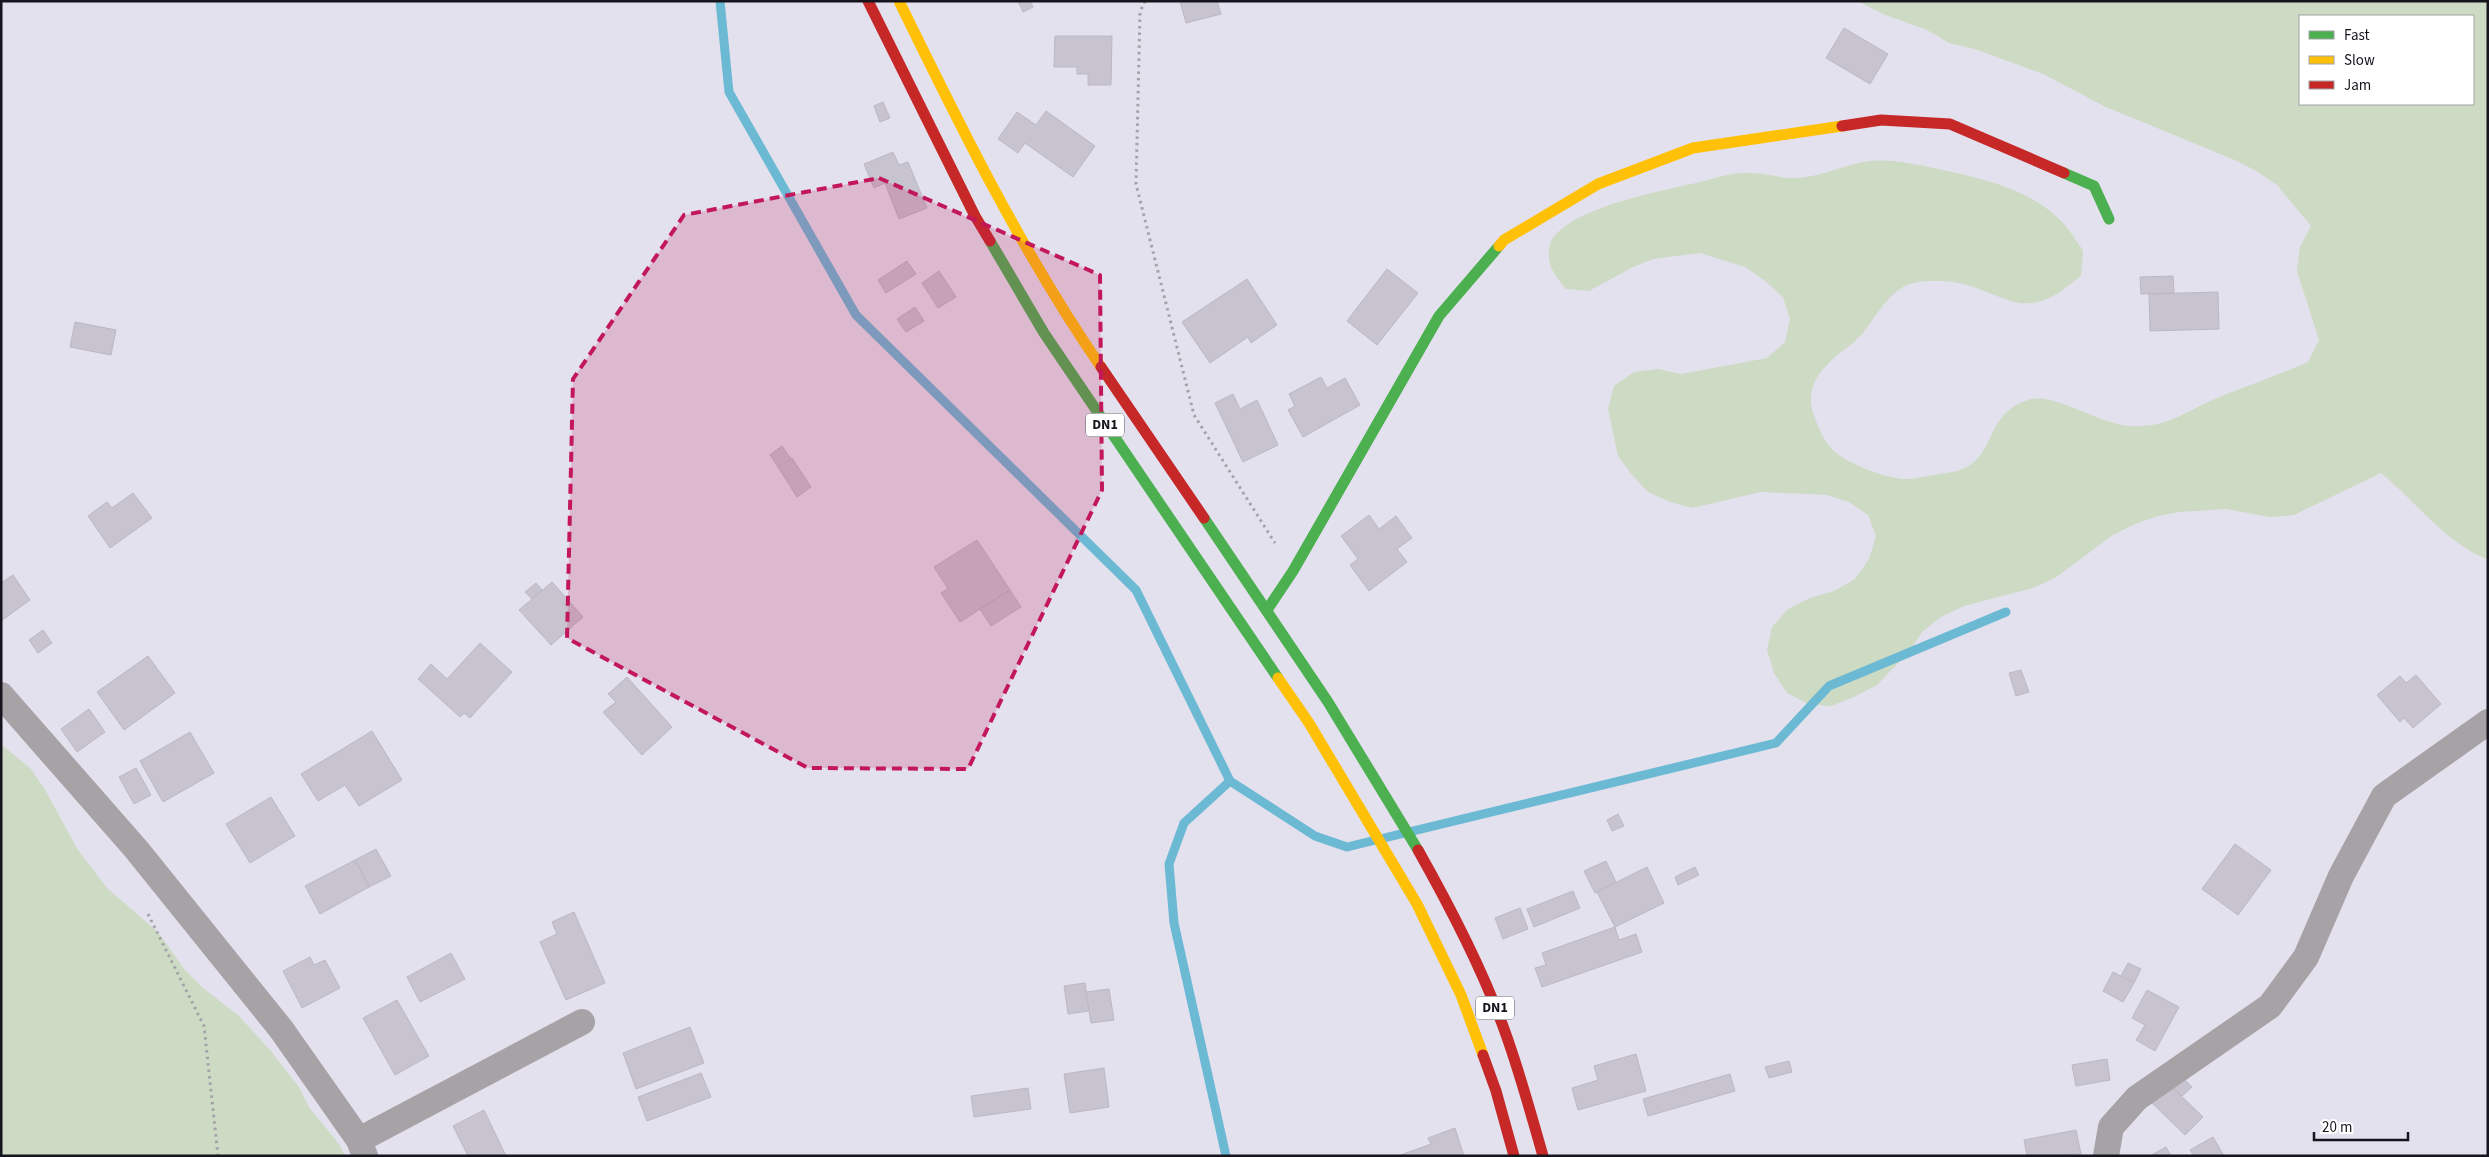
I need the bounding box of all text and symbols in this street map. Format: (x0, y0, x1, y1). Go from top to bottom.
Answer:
legend (2299, 15, 2474, 105)
text: Fast (2344, 25, 2370, 46)
text: Slow (2344, 50, 2375, 71)
text: Jam (2344, 75, 2371, 96)
road number: DN1 (1086, 414, 1124, 436)
road number: DN1 (1476, 996, 1514, 1020)
scale bar (2314, 1110, 2408, 1142)
text: 20 m (2322, 1117, 2352, 1138)

